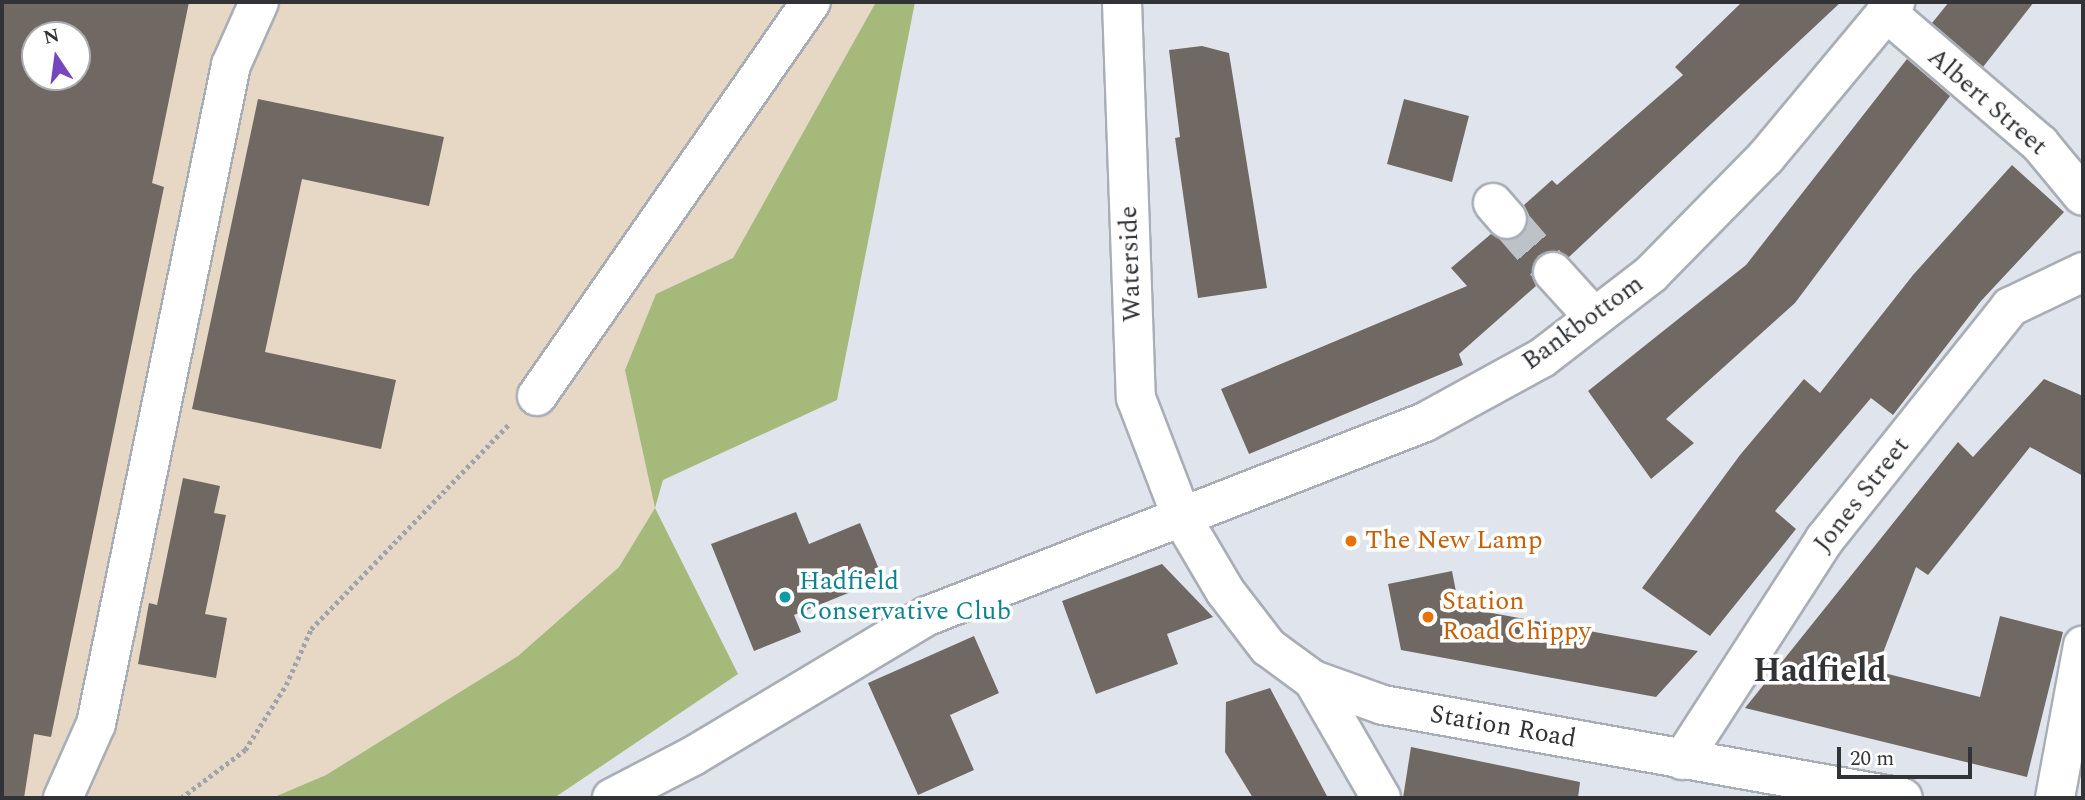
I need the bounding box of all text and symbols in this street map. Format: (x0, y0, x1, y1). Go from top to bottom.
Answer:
north arrow (21, 21, 91, 91)
text: N (41, 21, 62, 53)
street label: Albert Street (1921, 42, 2053, 162)
street label: Waterside (1113, 205, 1149, 323)
street label: Bankbottom (1516, 269, 1650, 377)
street label: Jones Street (1807, 431, 1917, 559)
place label: The New Lamp (1365, 525, 1542, 557)
marker: The New Lamp (1343, 533, 1359, 549)
place label: Hadfield Conservative Club (799, 566, 1011, 628)
place label: Station Road Chippy (1442, 586, 1591, 648)
marker: Hadfield Conservative Club (777, 589, 793, 605)
marker: Station Road Chippy (1420, 609, 1436, 625)
district label: Hadfield (1753, 652, 1887, 692)
street label: Station Road (1428, 699, 1578, 755)
scale bar (1840, 734, 1975, 778)
text: 20 m (1850, 743, 1894, 775)

